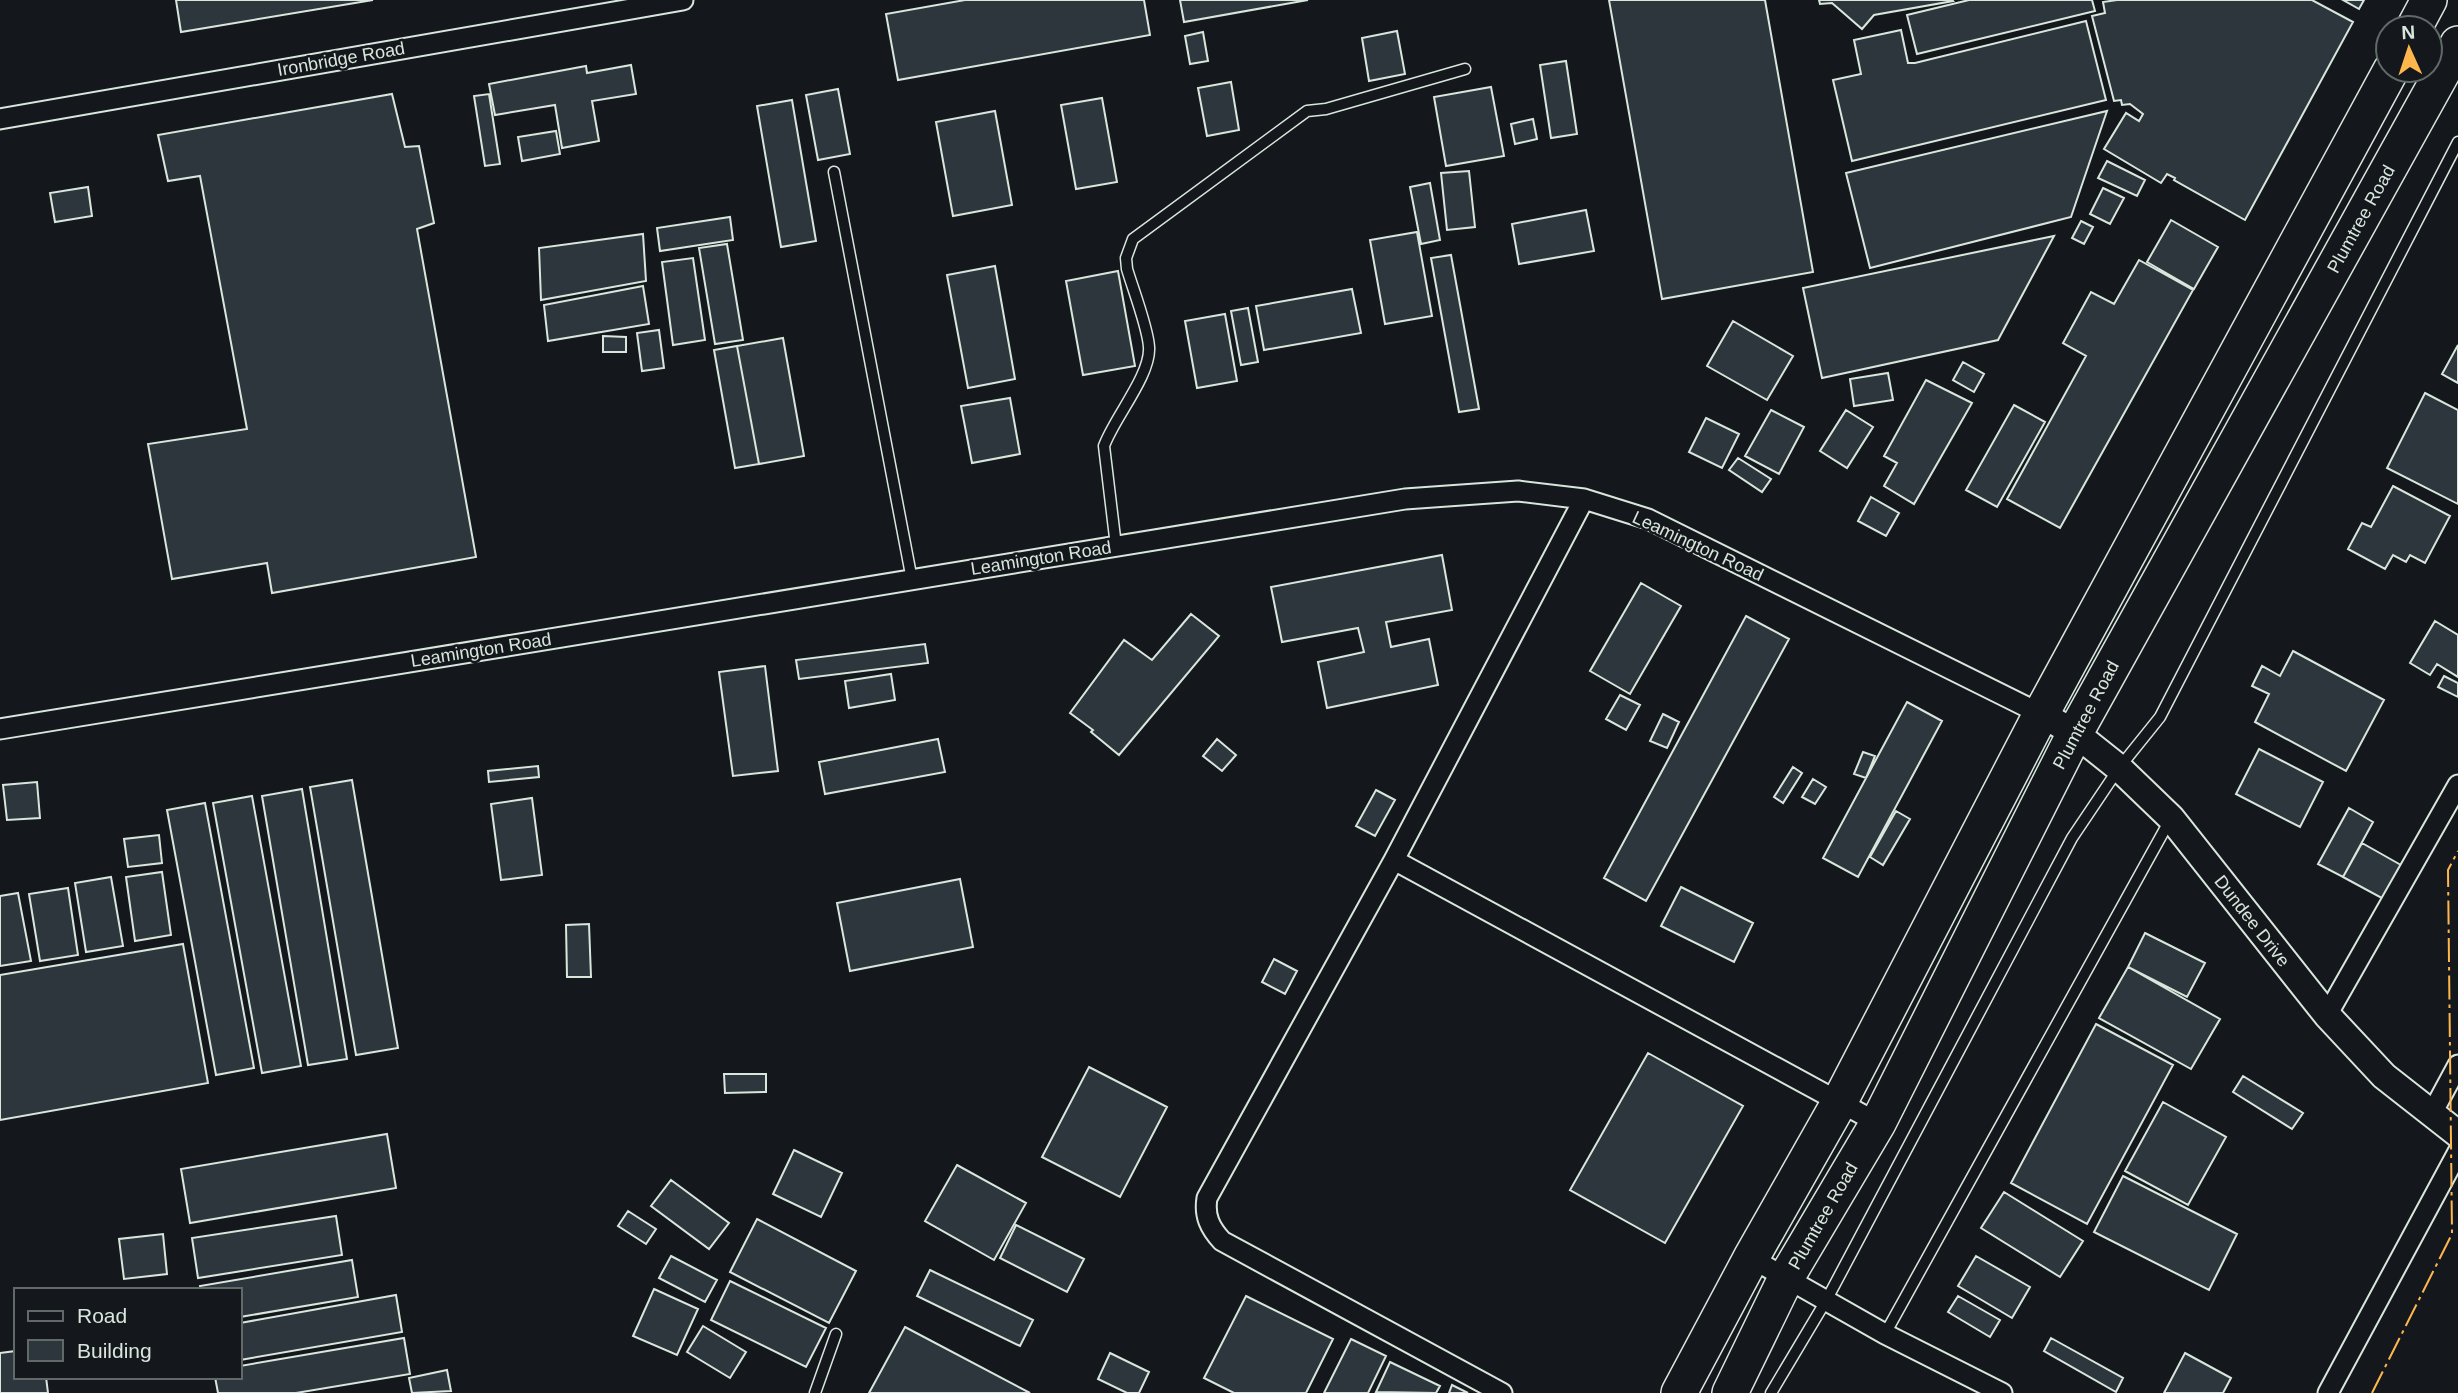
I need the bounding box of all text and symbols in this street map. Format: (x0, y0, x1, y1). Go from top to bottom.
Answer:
north arrow (2374, 14, 2444, 84)
text: N (2401, 22, 2416, 43)
street label: Ironbridge Road (276, 38, 406, 80)
street label: Plumtree Road (2323, 162, 2399, 276)
street label: Leamington Road (1629, 507, 1767, 585)
street label: Leamington Road (969, 537, 1113, 579)
street label: Leamington Road (409, 629, 553, 671)
street label: Plumtree Road (2049, 657, 2123, 773)
street label: Dundee Drive (2210, 871, 2294, 971)
street label: Plumtree Road (1784, 1159, 1862, 1273)
legend (14, 1288, 242, 1379)
text: Road (77, 1304, 127, 1327)
text: Building (77, 1339, 152, 1362)

